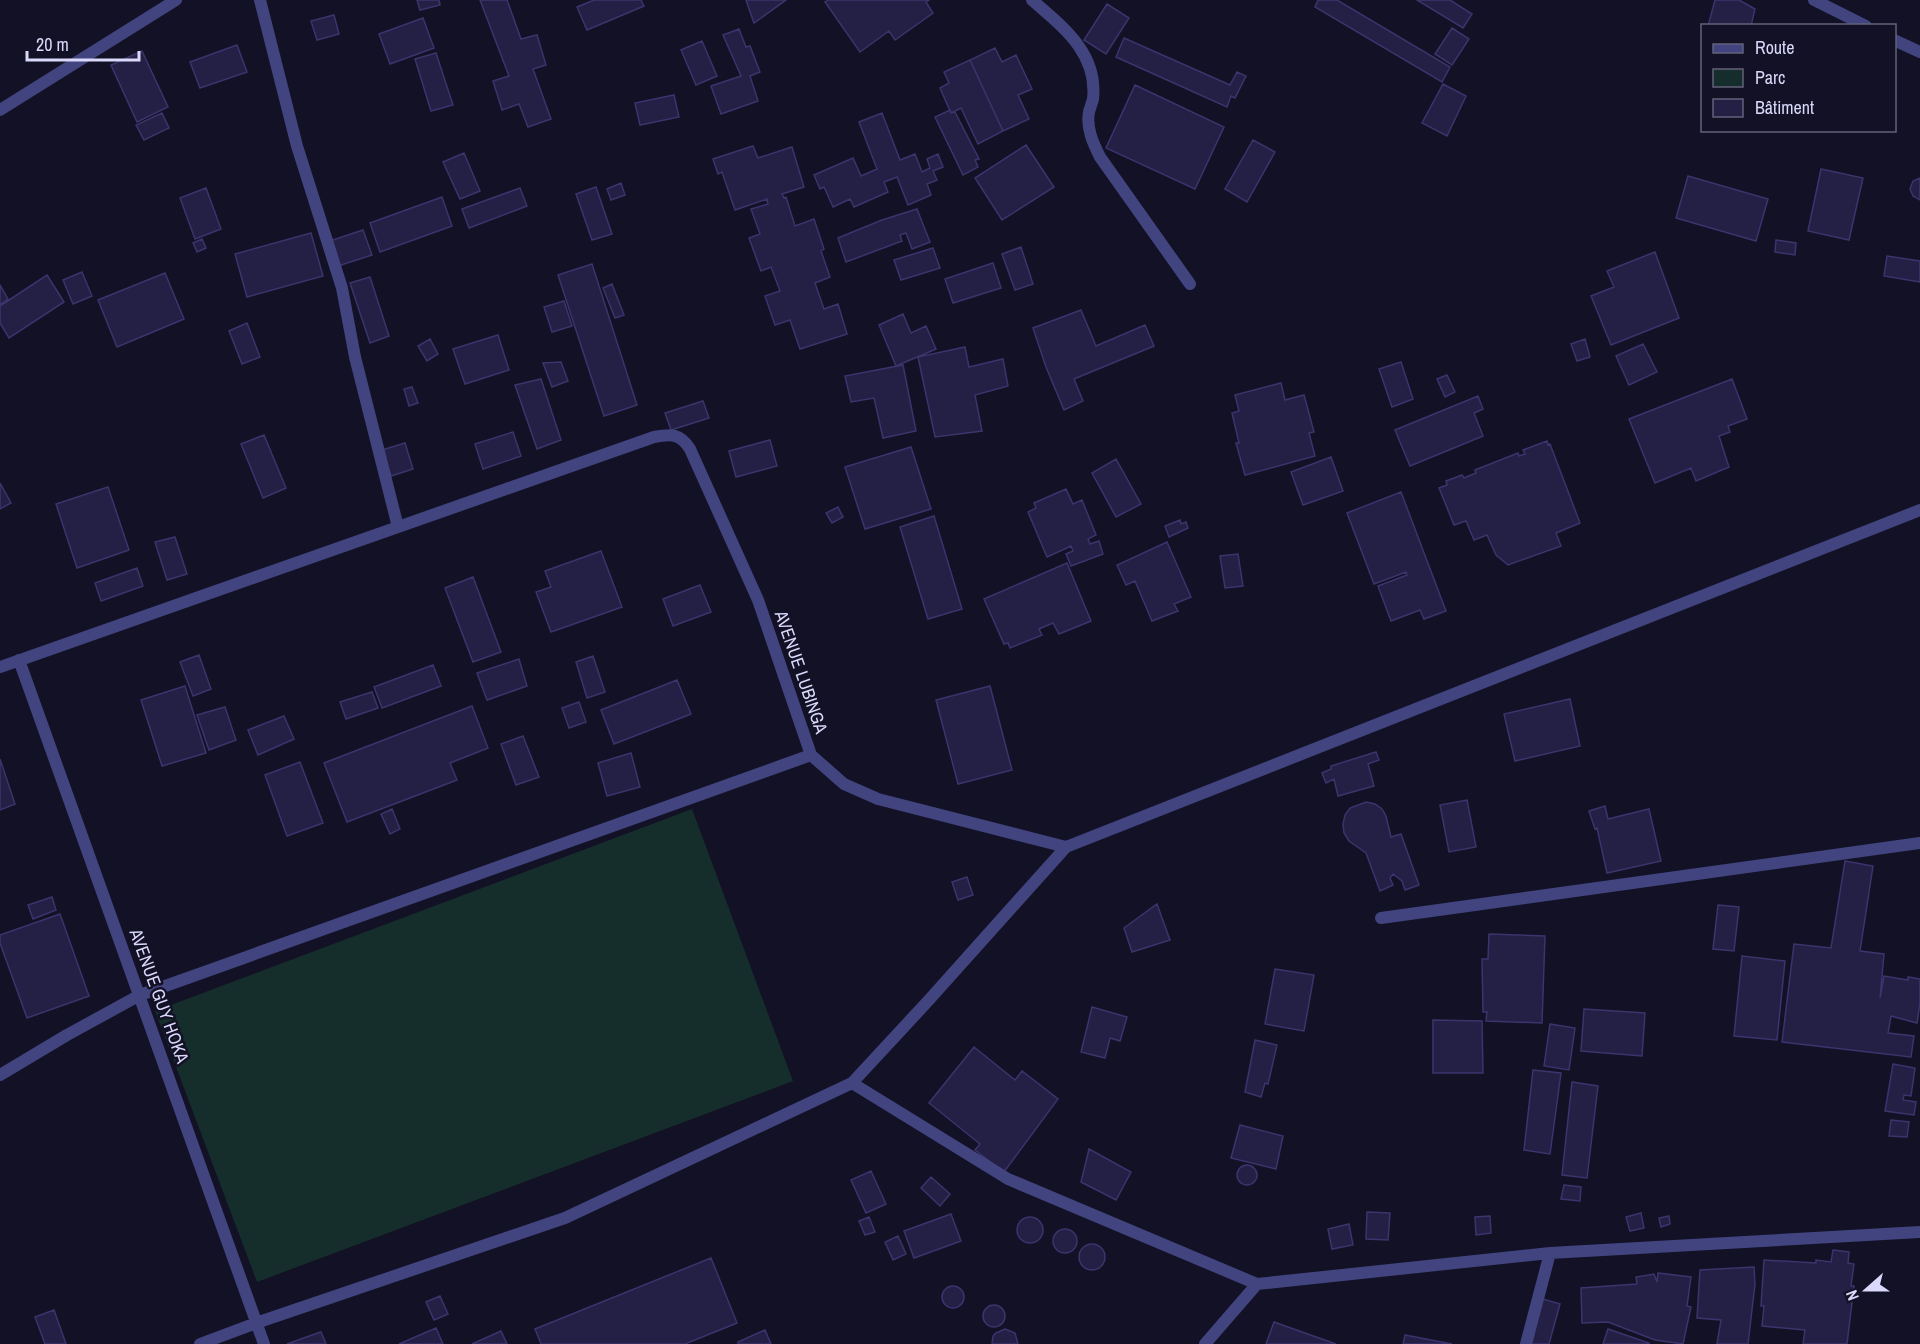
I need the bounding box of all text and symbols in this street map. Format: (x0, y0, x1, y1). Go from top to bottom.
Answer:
scale bar (27, 24, 140, 62)
legend (1701, 24, 1896, 132)
text: 20 m (36, 32, 69, 57)
text: Route (1755, 35, 1794, 60)
text: Parc (1755, 65, 1785, 90)
text: Bâtiment (1755, 95, 1814, 120)
street label: AVENUE LUBINGA (768, 606, 834, 737)
street label: AVENUE GUY HOKA (123, 924, 195, 1067)
north arrow (1836, 1260, 1896, 1320)
text: N (1840, 1287, 1864, 1304)

